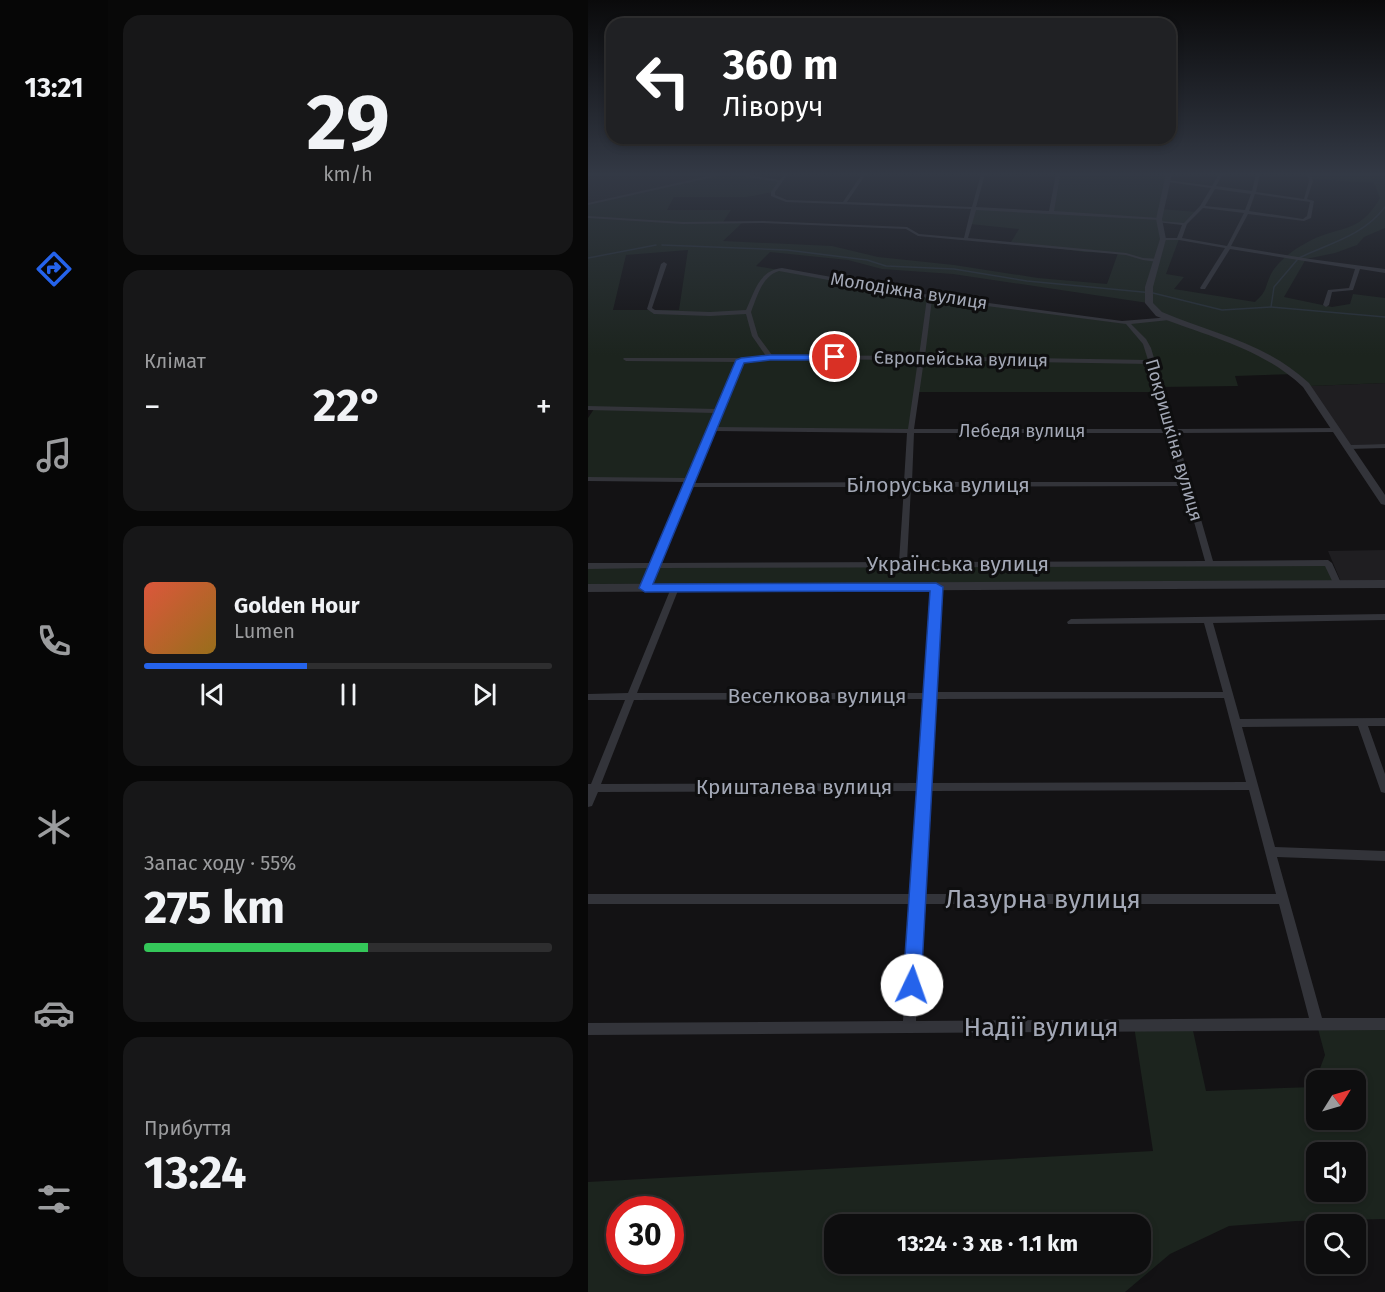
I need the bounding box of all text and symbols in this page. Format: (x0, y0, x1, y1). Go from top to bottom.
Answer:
text: 360 m (723, 40, 839, 90)
icon: left (624, 42, 702, 120)
text: 13:21 (25, 72, 83, 104)
text: 29 (306, 76, 390, 170)
text: Ліворуч (723, 91, 823, 123)
text: km/h (323, 162, 373, 186)
icon: directions (33, 248, 75, 290)
street label: Молодіжна вулиця (829, 268, 989, 314)
pin (809, 331, 860, 382)
icon: arrive (818, 340, 851, 373)
street label: Європейська вулиця (874, 346, 1048, 372)
text: Клімат (144, 349, 206, 373)
street label: Покришкіна вулиця (1140, 356, 1208, 524)
text: 22° (313, 379, 383, 433)
text: − (144, 387, 161, 427)
text: + (536, 387, 552, 427)
street label: Лебедя вулиця (959, 420, 1085, 442)
icon: music (33, 434, 75, 476)
street label: Білоруська вулиця (846, 472, 1030, 498)
street label: Українська вулиця (867, 551, 1049, 577)
text: Golden Hour (234, 592, 360, 619)
text: Lumen (234, 619, 295, 643)
icon: phone (33, 620, 75, 662)
icon: previous (196, 678, 229, 711)
icon: pause (332, 678, 365, 711)
icon: next (468, 678, 501, 711)
street label: Веселкова вулиця (728, 683, 906, 709)
street label: Кришталева вулиця (696, 774, 892, 800)
icon: climate (33, 806, 75, 848)
text: Запас ходу · 55% (144, 851, 296, 875)
text: 275 km (144, 881, 285, 935)
street label: Лазурна вулиця (945, 884, 1141, 915)
position arrow (880, 953, 944, 1017)
icon: car (33, 992, 75, 1034)
street label: Надії вулиця (963, 1012, 1119, 1043)
north arrow (1306, 1070, 1366, 1130)
map controls (1306, 1070, 1366, 1274)
text: Прибуття (144, 1116, 232, 1140)
button: sound (1306, 1142, 1366, 1202)
text: 13:24 (144, 1146, 246, 1200)
icon: filters (33, 1178, 75, 1220)
speed limit sign: 30 (606, 1196, 684, 1274)
button: search (1306, 1214, 1366, 1274)
text: 13:24 · 3 хв · 1.1 km (897, 1230, 1078, 1257)

